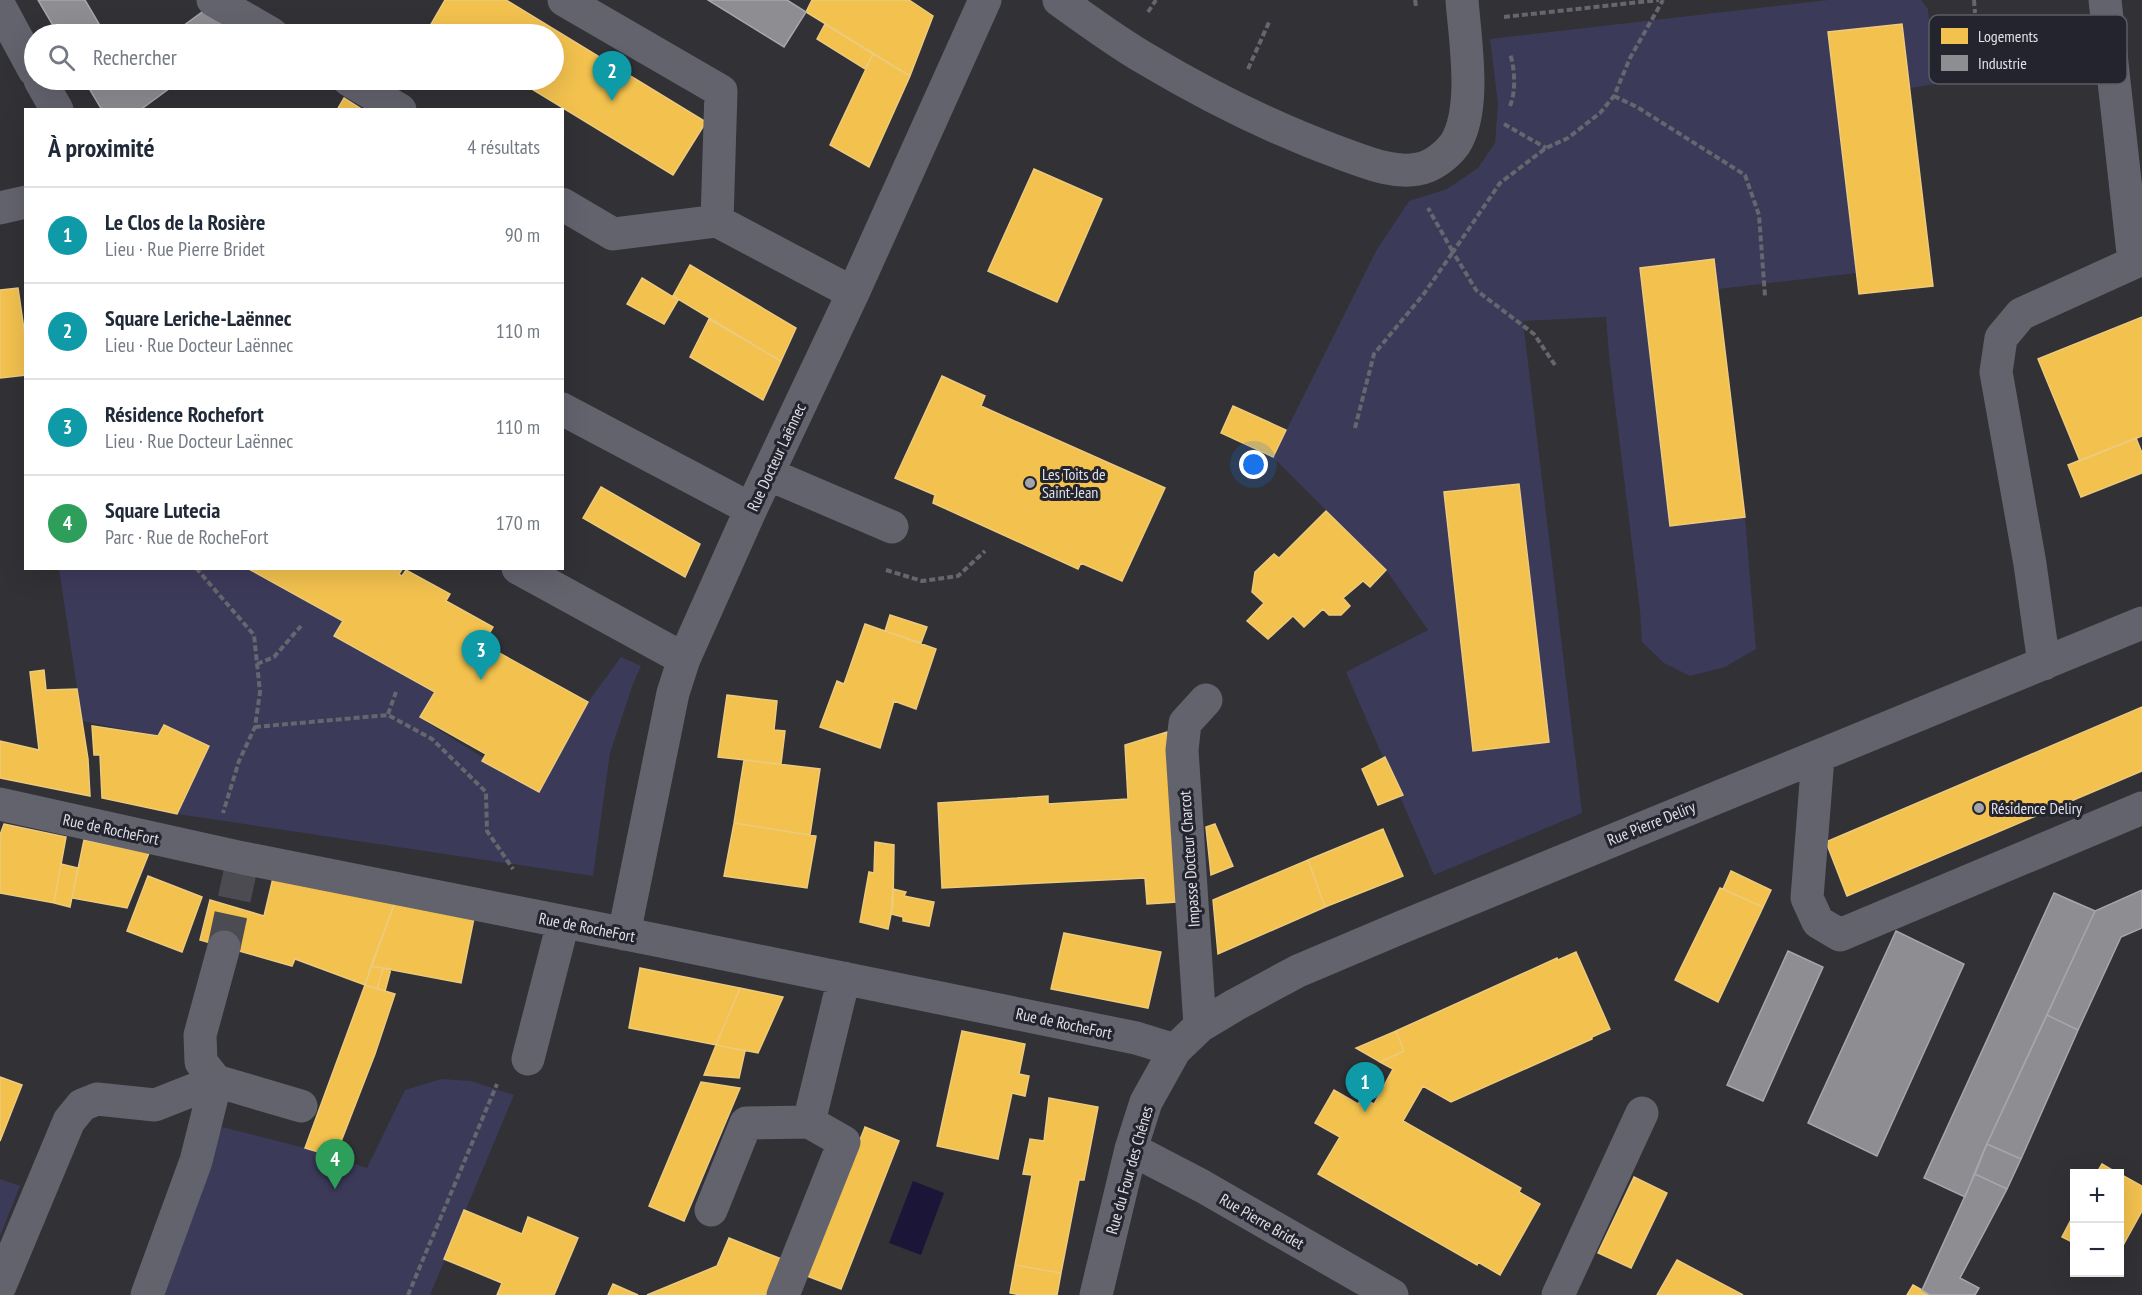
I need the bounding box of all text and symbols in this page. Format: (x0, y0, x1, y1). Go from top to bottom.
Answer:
legend (1929, 15, 2127, 84)
search box (24, 24, 564, 90)
text: Logements (1978, 26, 2038, 46)
icon: search (45, 41, 78, 74)
text: Rechercher (93, 43, 177, 71)
pin: 2 (592, 51, 632, 101)
text: Industrie (1978, 53, 2027, 73)
text: À proximité (48, 131, 155, 164)
text: 4 résultats (467, 134, 540, 160)
text: Le Clos de la Rosière (105, 208, 265, 236)
text: 1 (63, 222, 72, 248)
text: 90 m (505, 222, 540, 248)
text: Lieu · Rue Pierre Bridet (105, 236, 265, 262)
text: Square Leriche-Laënnec (105, 304, 292, 332)
text: 2 (63, 318, 72, 344)
text: 110 m (496, 318, 540, 344)
text: Lieu · Rue Docteur Laënnec (105, 332, 293, 358)
text: Résidence Rochefort (105, 400, 264, 428)
street label: Rue Docteur Laënnec (742, 400, 810, 514)
text: 3 (63, 414, 72, 440)
text: 110 m (496, 414, 540, 440)
text: Lieu · Rue Docteur Laënnec (105, 428, 293, 454)
your location (1239, 450, 1268, 479)
place label: Les Toits de Saint-Jean (1042, 464, 1106, 502)
marker: Les Toits de Saint-Jean (1023, 476, 1037, 490)
text: Square Lutecia (105, 496, 220, 524)
text: 4 (63, 510, 72, 536)
text: 170 m (496, 510, 540, 536)
text: Parc · Rue de RocheFort (105, 524, 268, 550)
pin: 3 (462, 630, 500, 680)
street label: Impasse Docteur Charcot (1174, 789, 1204, 928)
street label: Rue Pierre Deliry (1604, 796, 1698, 850)
place label: Résidence Deliry (1991, 798, 2082, 818)
marker: Résidence Deliry (1972, 801, 1986, 815)
street label: Rue de RocheFort (61, 809, 161, 849)
street label: Rue de RocheFort (537, 908, 637, 946)
street label: Rue de RocheFort (1014, 1003, 1114, 1043)
pin: 1 (1346, 1062, 1384, 1112)
street label: Rue du Four des Chênes (1101, 1104, 1157, 1236)
pin: 4 (316, 1140, 354, 1189)
map controls (2070, 1169, 2124, 1277)
button: + (2070, 1169, 2124, 1223)
street label: Rue Pierre Bridet (1216, 1189, 1308, 1253)
button: − (2070, 1223, 2124, 1277)

